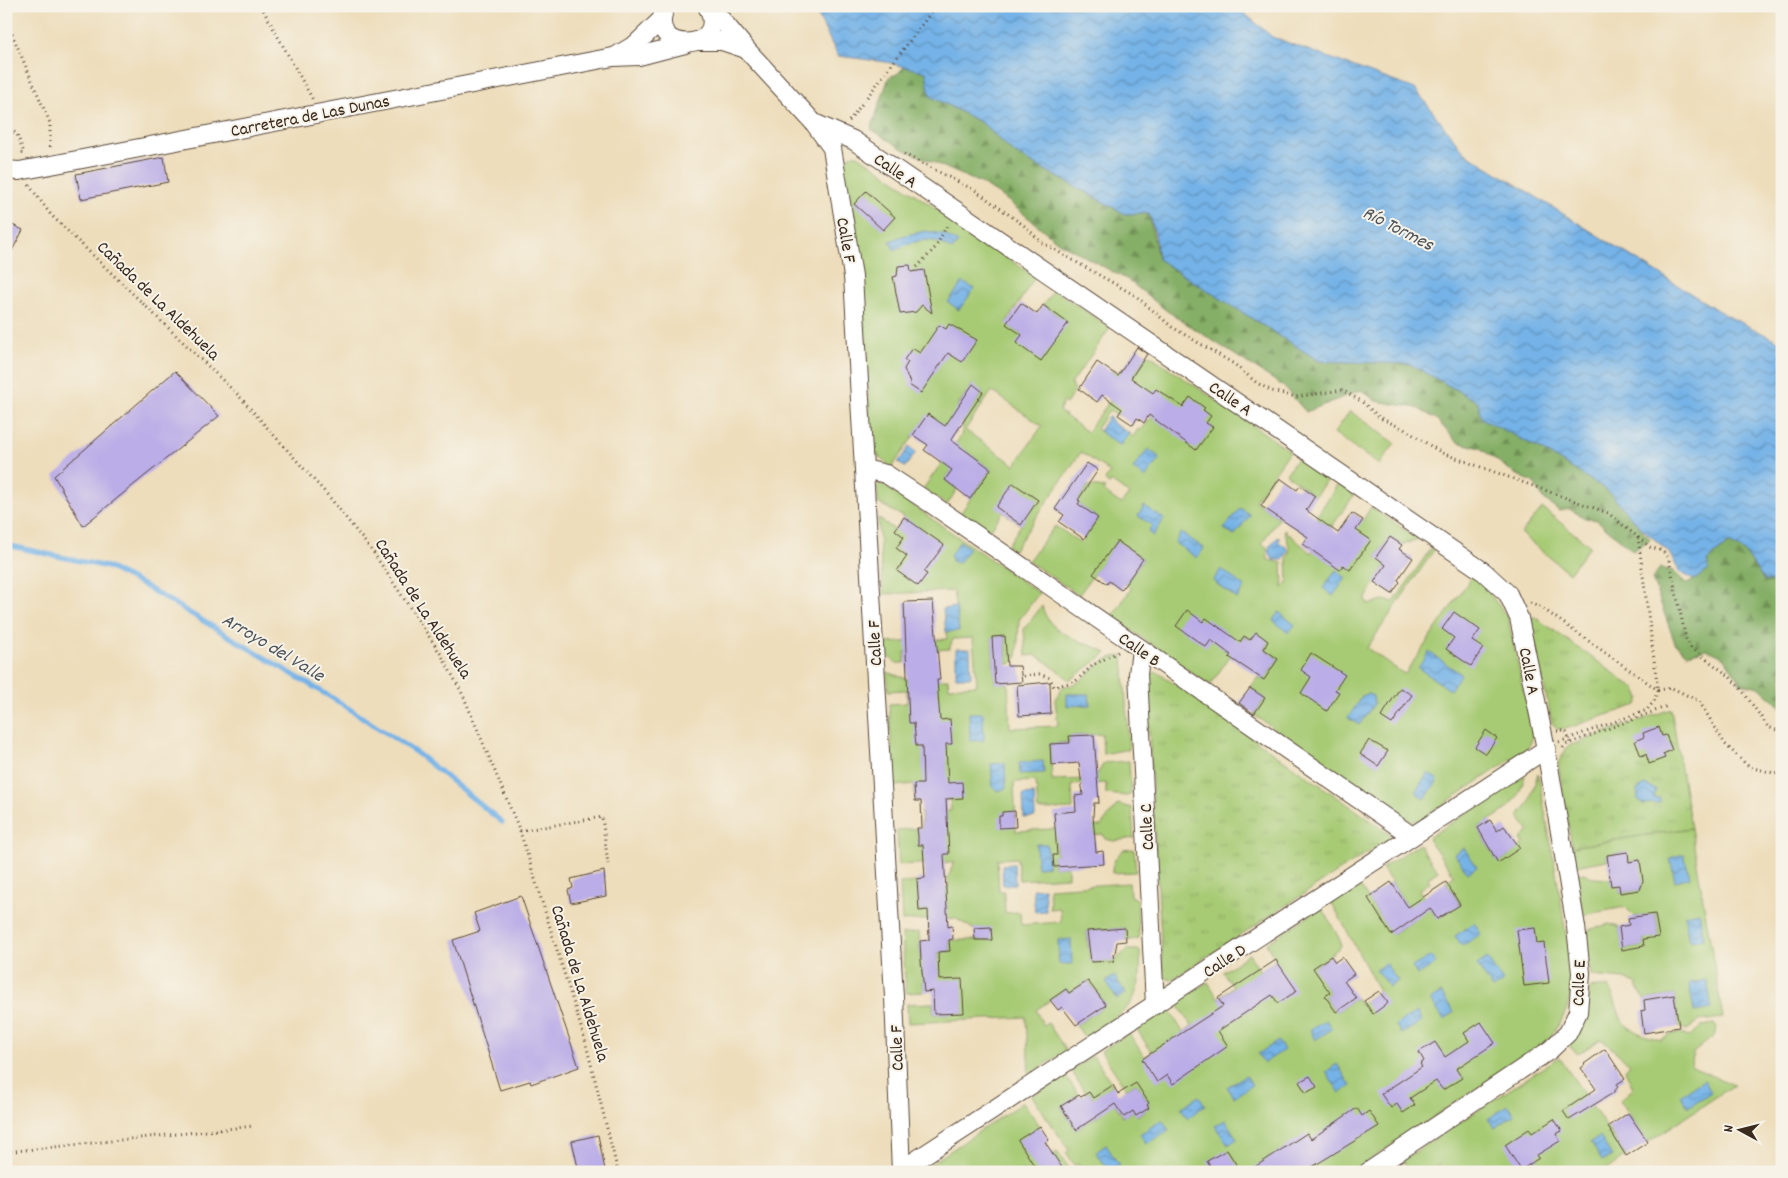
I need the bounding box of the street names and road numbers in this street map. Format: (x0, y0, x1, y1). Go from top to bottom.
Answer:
street label: Carretera de Las Dunas (229, 90, 392, 145)
street label: Calle A (868, 148, 922, 196)
street label: Calle F (828, 216, 861, 265)
street label: Cañada de La Aldehuela (90, 236, 225, 368)
street label: Calle A (1203, 376, 1257, 424)
street label: Cañada de La Aldehuela (367, 534, 477, 685)
street label: Calle F (863, 619, 890, 666)
street label: Calle B (1112, 627, 1165, 675)
street label: Calle A (1511, 646, 1544, 697)
street label: Calle C (1135, 803, 1162, 851)
street label: Cañada de La Aldehuela (543, 902, 614, 1066)
street label: Calle D (1199, 939, 1252, 985)
street label: Calle E (1567, 960, 1594, 1007)
street label: Calle F (885, 1024, 912, 1071)

